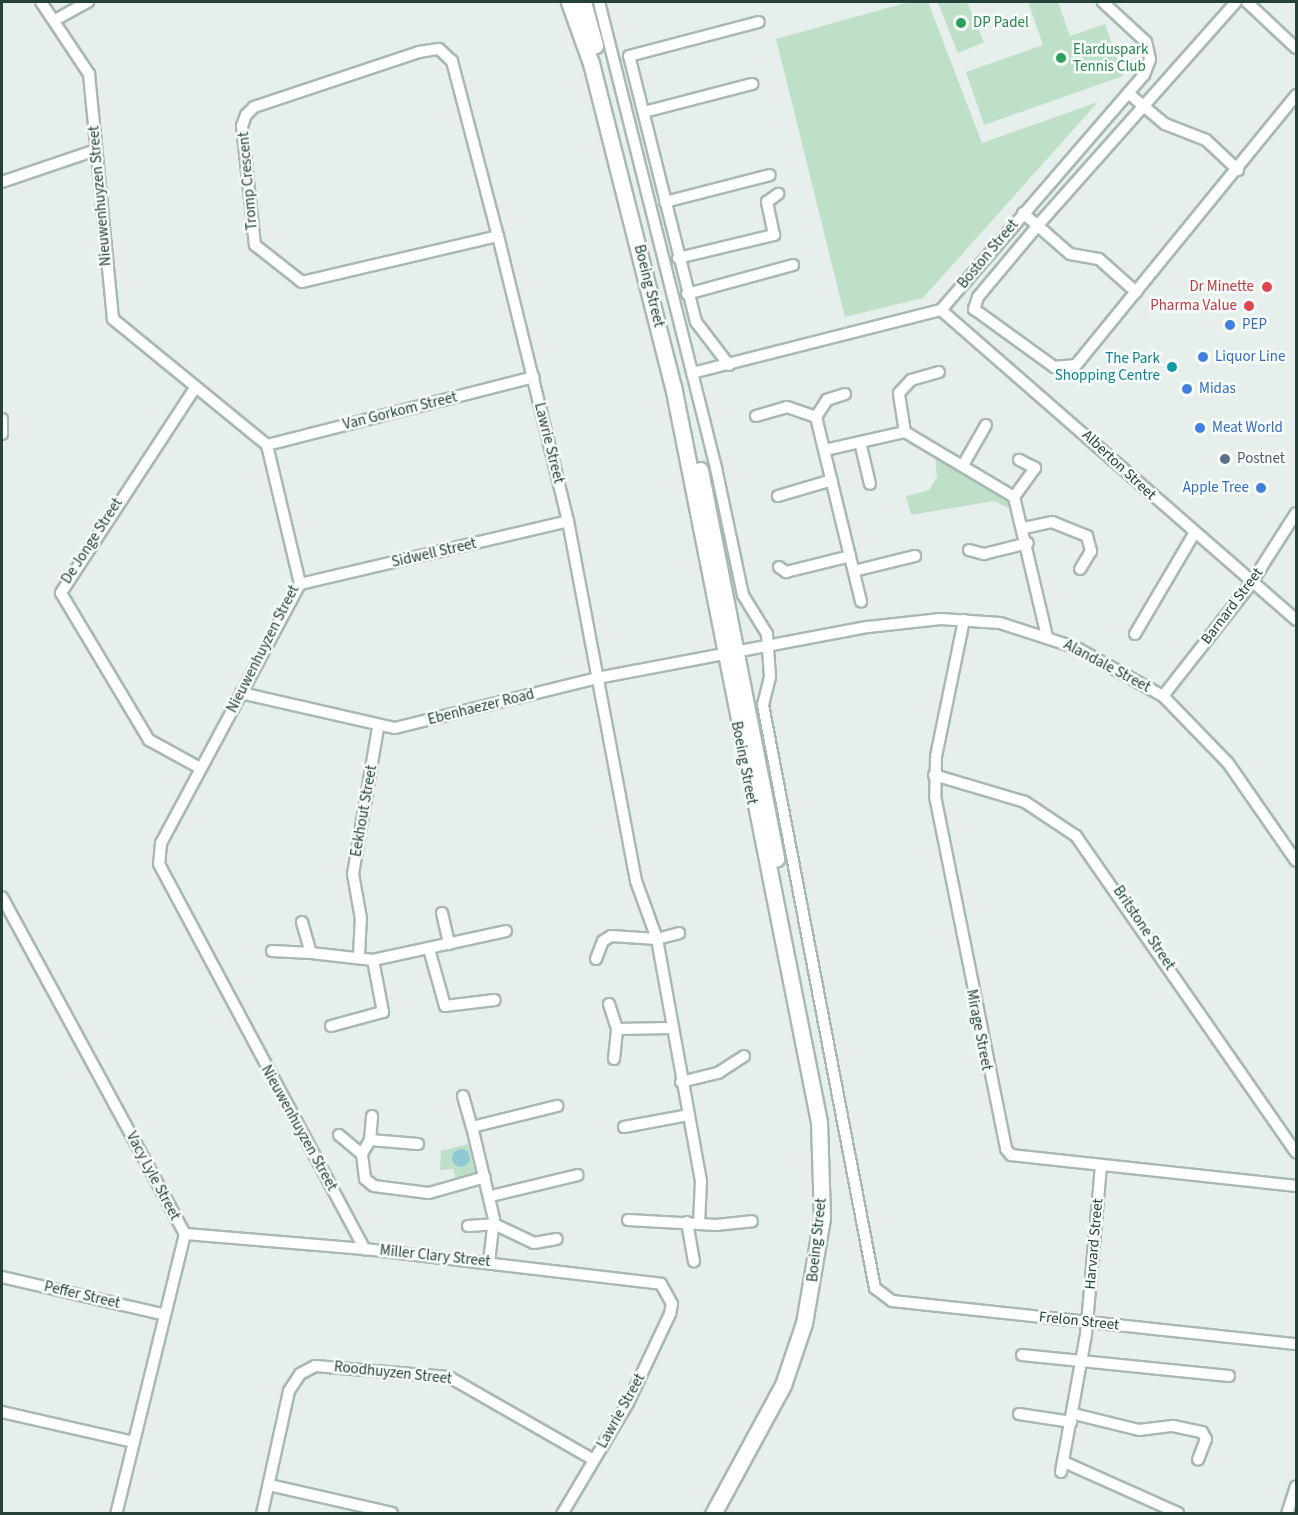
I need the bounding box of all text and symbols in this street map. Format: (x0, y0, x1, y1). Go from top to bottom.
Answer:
place label: DP Padel (973, 14, 1029, 32)
marker: DP Padel (954, 16, 968, 30)
place label: Elarduspark Tennis Club (1073, 40, 1148, 75)
marker: Elarduspark Tennis Club (1054, 51, 1068, 65)
street label: Nieuwenhuyzen Street (85, 125, 115, 267)
street label: Tromp Crescent (235, 131, 261, 231)
street label: Boston Street (954, 216, 1022, 292)
street label: Boeing Street (630, 243, 668, 329)
place label: Dr Minette (1189, 278, 1254, 296)
marker: Dr Minette (1258, 278, 1276, 296)
place label: Pharma Value (1150, 297, 1237, 315)
marker: Pharma Value (1242, 299, 1256, 313)
place label: PEP (1242, 316, 1267, 334)
marker: PEP (1223, 318, 1237, 332)
place label: Liquor Line (1215, 348, 1285, 366)
place label: The Park Shopping Centre (1055, 349, 1160, 384)
marker: Liquor Line (1196, 350, 1210, 364)
marker: The Park Shopping Centre (1165, 360, 1179, 374)
place label: Midas (1199, 380, 1236, 398)
marker: Midas (1180, 382, 1194, 396)
street label: Van Gorkom Street (341, 388, 459, 434)
street label: Lawrie Street (530, 401, 568, 485)
place label: Meat World (1212, 419, 1283, 437)
marker: Meat World (1193, 421, 1207, 435)
street label: Alberton Street (1078, 426, 1160, 504)
place label: Postnet (1237, 450, 1285, 468)
marker: Postnet (1218, 452, 1232, 466)
place label: Apple Tree (1183, 479, 1249, 497)
marker: Apple Tree (1254, 481, 1268, 495)
street label: De Jonge Street (58, 495, 126, 587)
street label: Sidwell Street (390, 535, 478, 571)
street label: Barnard Street (1197, 564, 1267, 648)
street label: Nieuwenhuyzen Street (223, 582, 303, 716)
street label: Alandale Street (1061, 636, 1153, 696)
street label: Ebenhaezer Road (426, 685, 536, 729)
street label: Boeing Street (727, 720, 761, 806)
street label: Eekhout Street (347, 764, 381, 858)
street label: Britstone Street (1109, 882, 1179, 974)
street label: Mirage Street (962, 988, 996, 1072)
street label: Nieuwenhuyzen Street (257, 1062, 341, 1194)
street label: Vacy Lyle Street (122, 1129, 184, 1223)
street label: Boeing Street (804, 1197, 830, 1283)
street label: Harvard Street (1081, 1198, 1107, 1290)
street label: Miller Clary Street (379, 1241, 491, 1271)
street label: Peffer Street (42, 1278, 122, 1312)
street label: Frelon Street (1038, 1308, 1120, 1334)
street label: Roodhuyzen Street (333, 1358, 453, 1388)
street label: Lawrie Street (593, 1371, 649, 1451)

